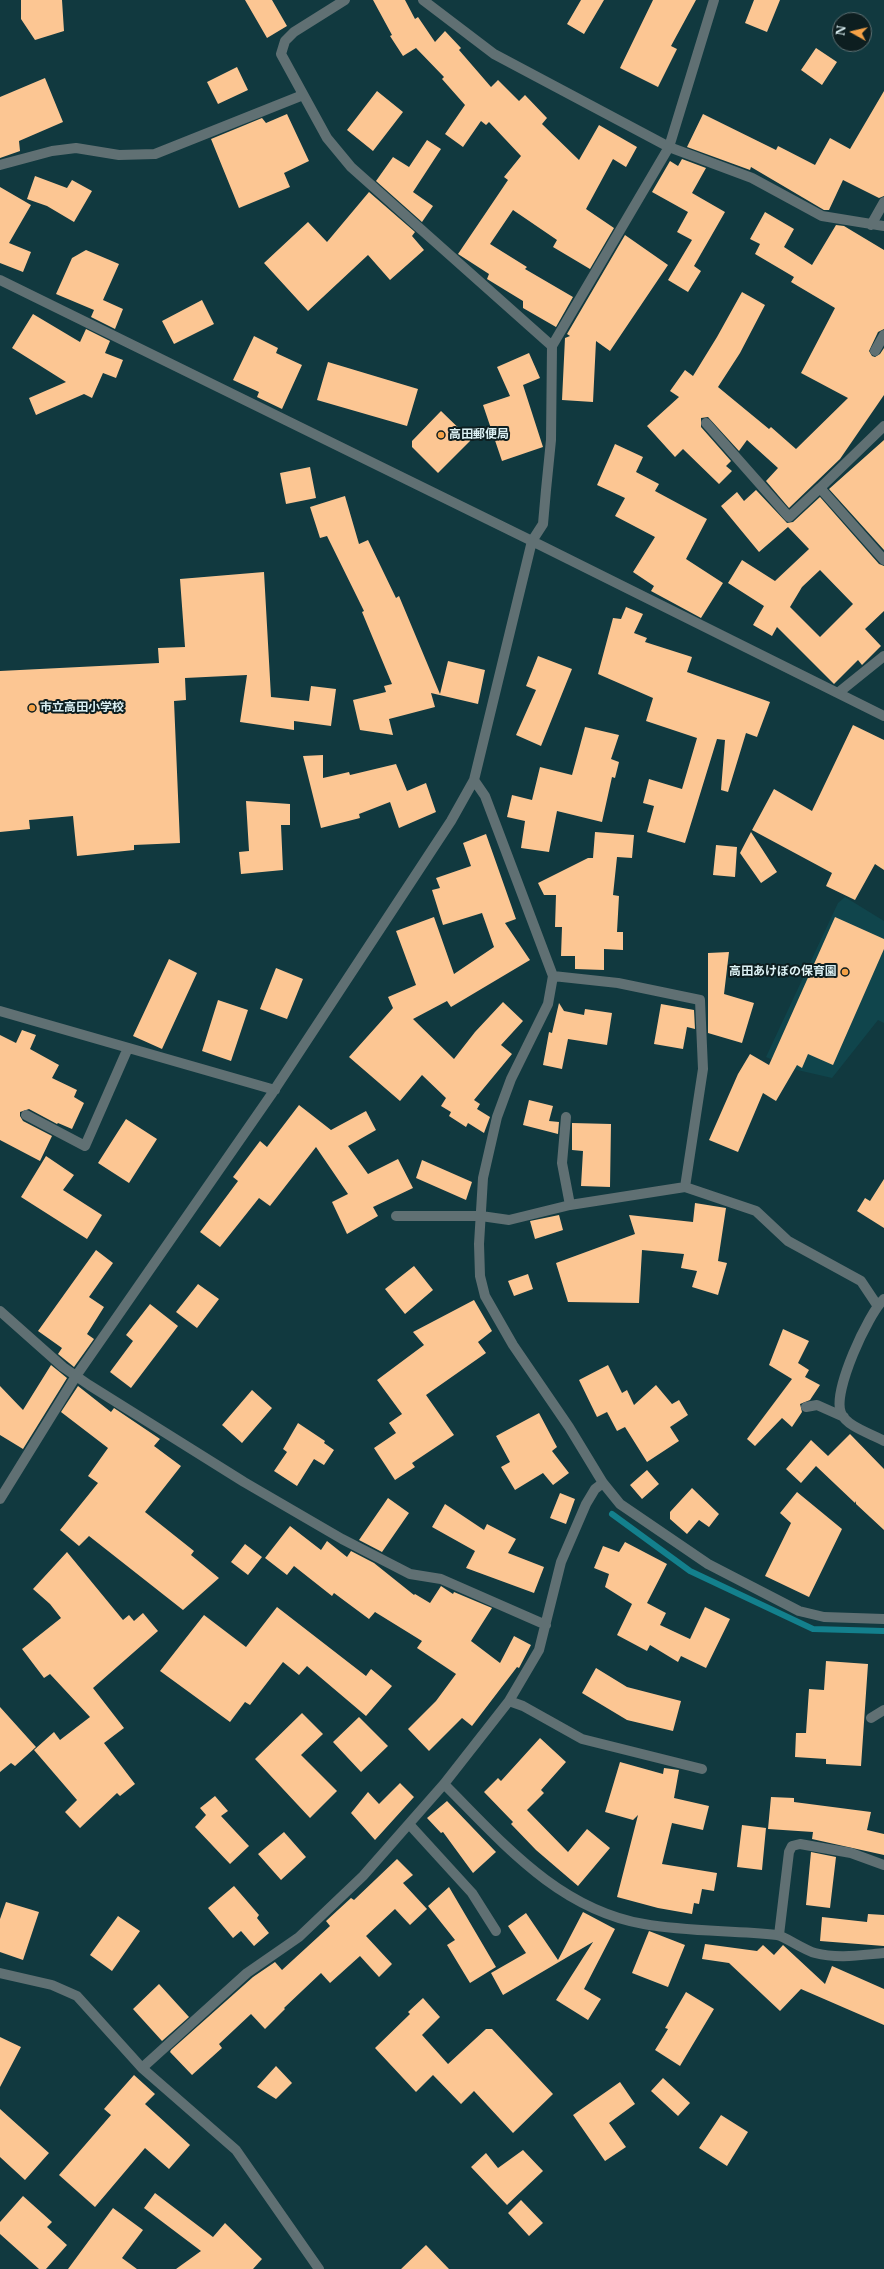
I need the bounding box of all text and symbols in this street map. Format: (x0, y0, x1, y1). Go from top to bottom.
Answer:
north arrow (832, 12, 872, 52)
text: N (833, 24, 849, 37)
place label: 高田郵便局 (449, 428, 509, 442)
marker: 高田郵便局 (436, 430, 446, 440)
place label: 市立高田小学校 (40, 701, 124, 715)
marker: 市立高田小学校 (27, 703, 37, 713)
place label: 高田あけぼの保育園 (729, 965, 837, 979)
marker: 高田あけぼの保育園 (840, 967, 850, 977)

